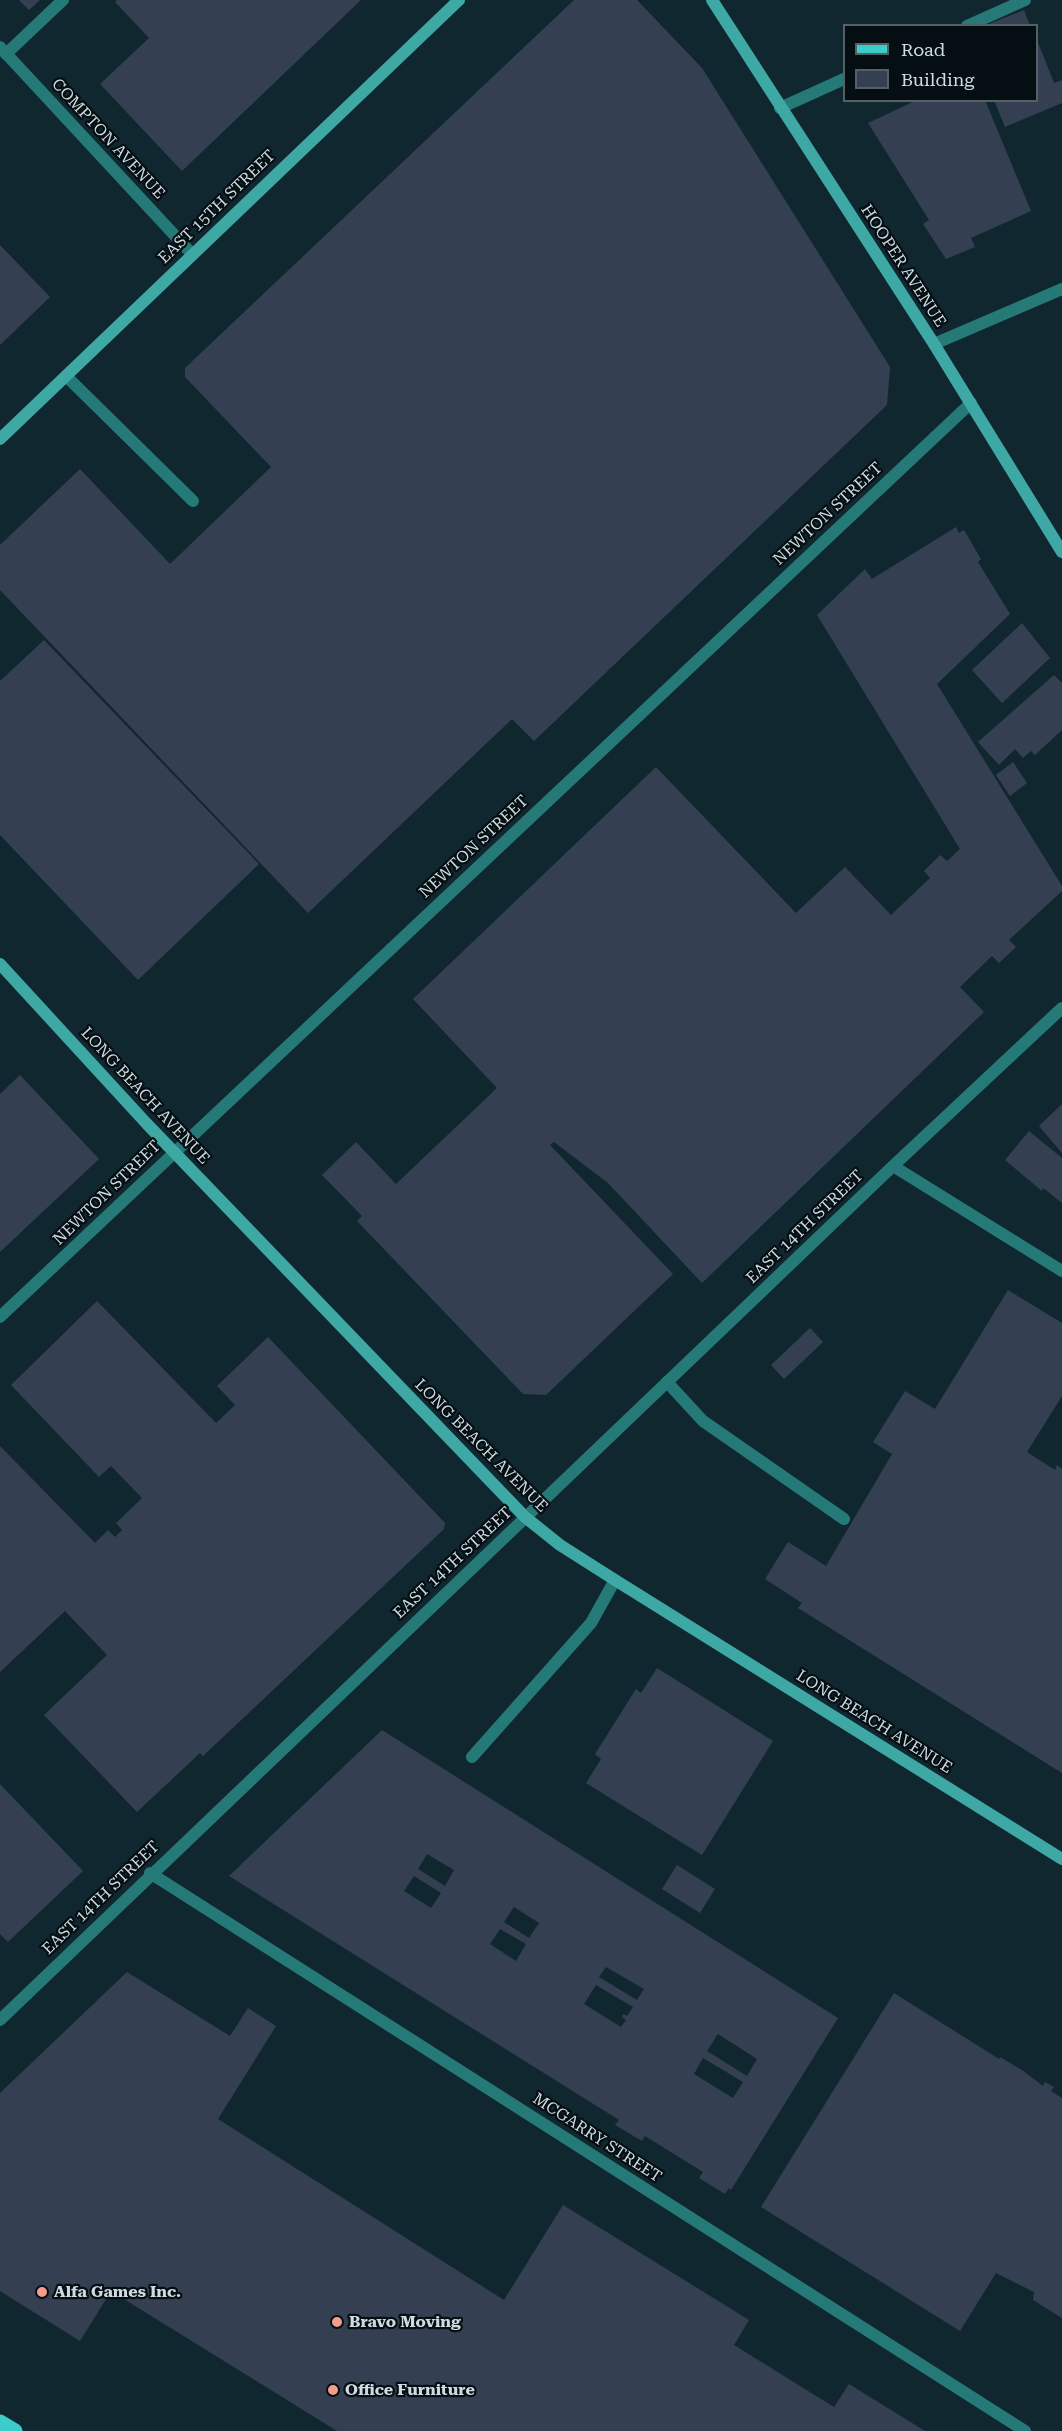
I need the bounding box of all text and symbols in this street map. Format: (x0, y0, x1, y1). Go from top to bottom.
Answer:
legend (843, 24, 1038, 102)
text: Road (901, 39, 945, 60)
text: Building (901, 69, 975, 90)
street label: COMPTON AVENUE (47, 75, 169, 203)
street label: EAST 15TH STREET (155, 146, 279, 268)
street label: HOOPER AVENUE (856, 201, 950, 331)
street label: NEWTON STREET (770, 459, 886, 569)
street label: NEWTON STREET (416, 792, 532, 902)
street label: LONG BEACH AVENUE (77, 1024, 213, 1168)
street label: NEWTON STREET (49, 1137, 165, 1249)
street label: EAST 14TH STREET (743, 1166, 867, 1288)
street label: LONG BEACH AVENUE (411, 1376, 551, 1516)
street label: EAST 14TH STREET (390, 1503, 516, 1623)
street label: LONG BEACH AVENUE (793, 1666, 955, 1778)
street label: EAST 14TH STREET (39, 1837, 163, 1959)
street label: MCGARRY STREET (529, 2089, 665, 2187)
place label: Alfa Games Inc. (54, 2282, 181, 2302)
marker: Alfa Games Inc. (35, 2285, 49, 2299)
place label: Bravo Moving (349, 2312, 461, 2332)
marker: Bravo Moving (330, 2315, 344, 2329)
place label: Office Furniture (345, 2380, 475, 2400)
marker: Office Furniture (326, 2383, 340, 2397)

